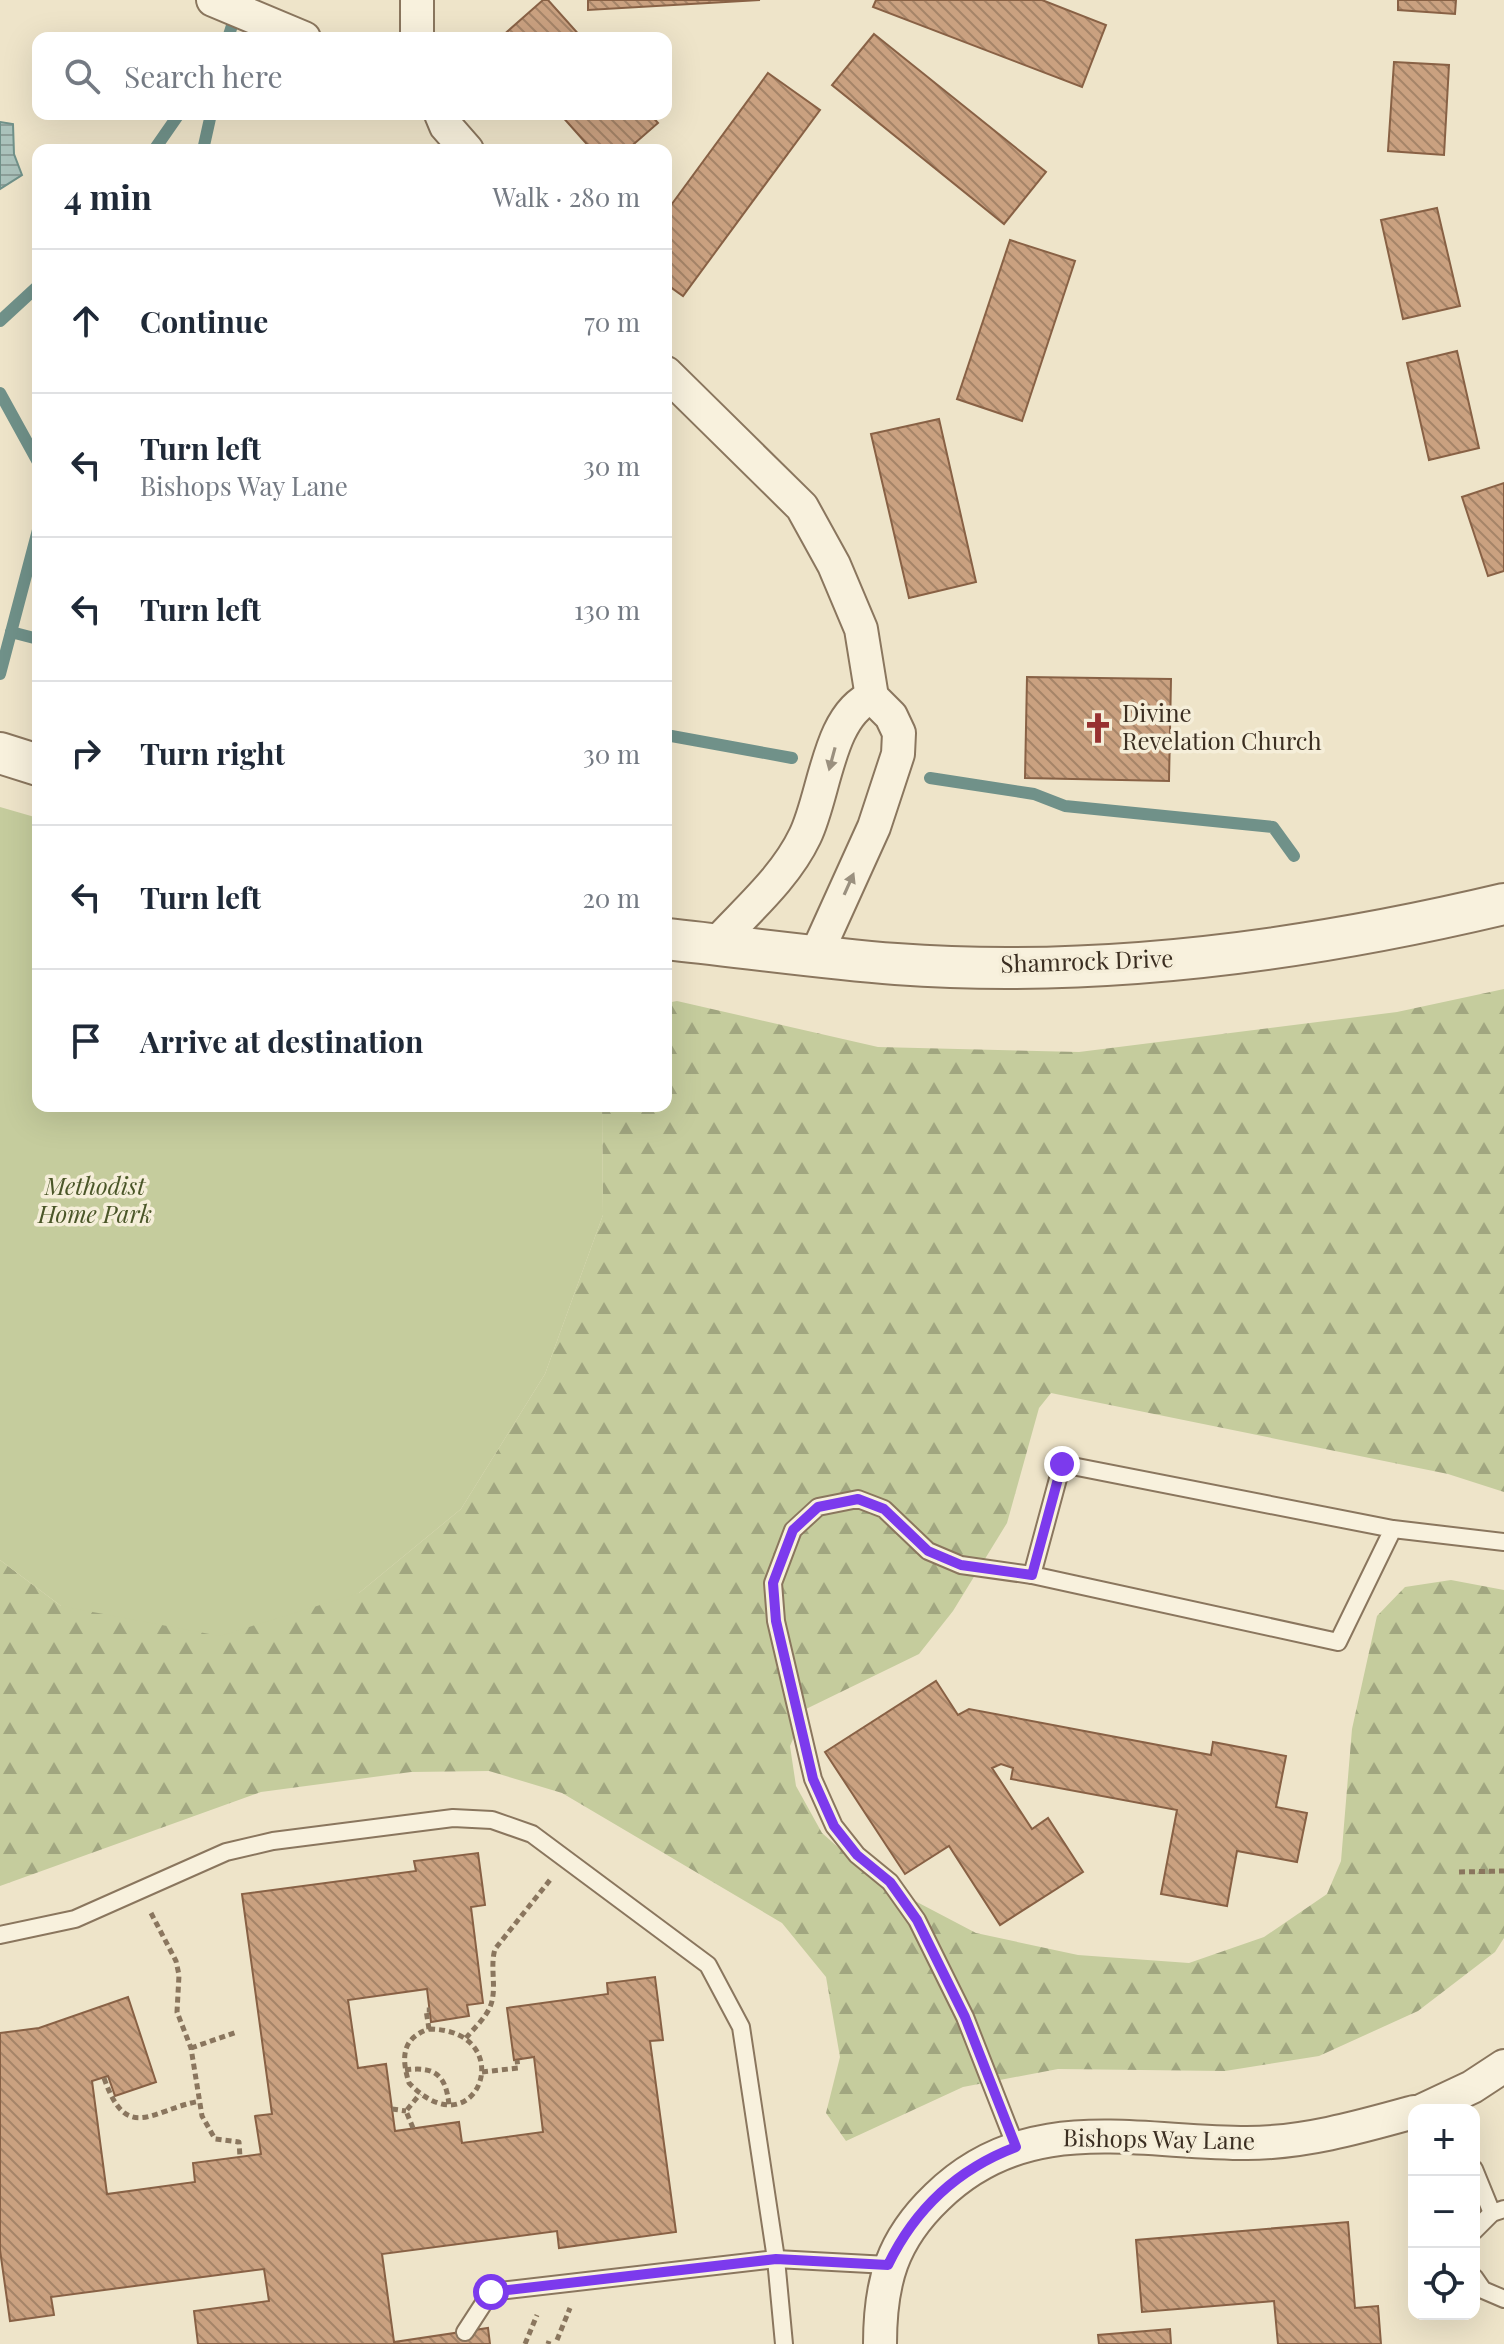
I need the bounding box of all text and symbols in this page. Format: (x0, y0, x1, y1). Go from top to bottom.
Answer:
search box (32, 32, 672, 120)
icon: search (60, 54, 104, 98)
text: Search here (124, 56, 283, 96)
text: 4 min (64, 173, 152, 219)
text: Walk · 280 m (492, 179, 640, 214)
icon: ahead (64, 299, 108, 343)
text: Continue (140, 301, 268, 341)
text: 70 m (584, 304, 640, 339)
text: Turn left (140, 428, 261, 468)
icon: left (64, 443, 108, 487)
text: 30 m (583, 448, 640, 483)
text: Bishops Way Lane (140, 468, 348, 503)
icon: left (64, 587, 108, 631)
text: Turn left (140, 589, 261, 629)
text: 130 m (574, 592, 640, 627)
place label: Divine Revelation Church (1122, 696, 1322, 756)
church icon: Divine Revelation Church (1081, 711, 1115, 745)
icon: right (64, 731, 108, 775)
text: Turn right (140, 733, 285, 773)
text: 30 m (583, 736, 640, 771)
one-way arrow (825, 746, 837, 771)
one-way arrow (842, 872, 855, 896)
icon: left (64, 875, 108, 919)
text: Turn left (140, 877, 261, 917)
text: 20 m (582, 880, 640, 915)
street label: Shamrock Drive (1000, 941, 1174, 979)
icon: arrive (64, 1019, 108, 1063)
text: Arrive at destination (140, 1021, 423, 1061)
park label: Methodist Home Park (37, 1169, 152, 1229)
route end (1044, 1446, 1080, 1482)
map controls (1408, 2104, 1480, 2320)
button: + (1408, 2104, 1480, 2176)
street label: Bishops Way Lane (1063, 2120, 1255, 2156)
button: − (1408, 2176, 1480, 2248)
button: locate (1408, 2248, 1480, 2320)
route start (473, 2274, 509, 2310)

